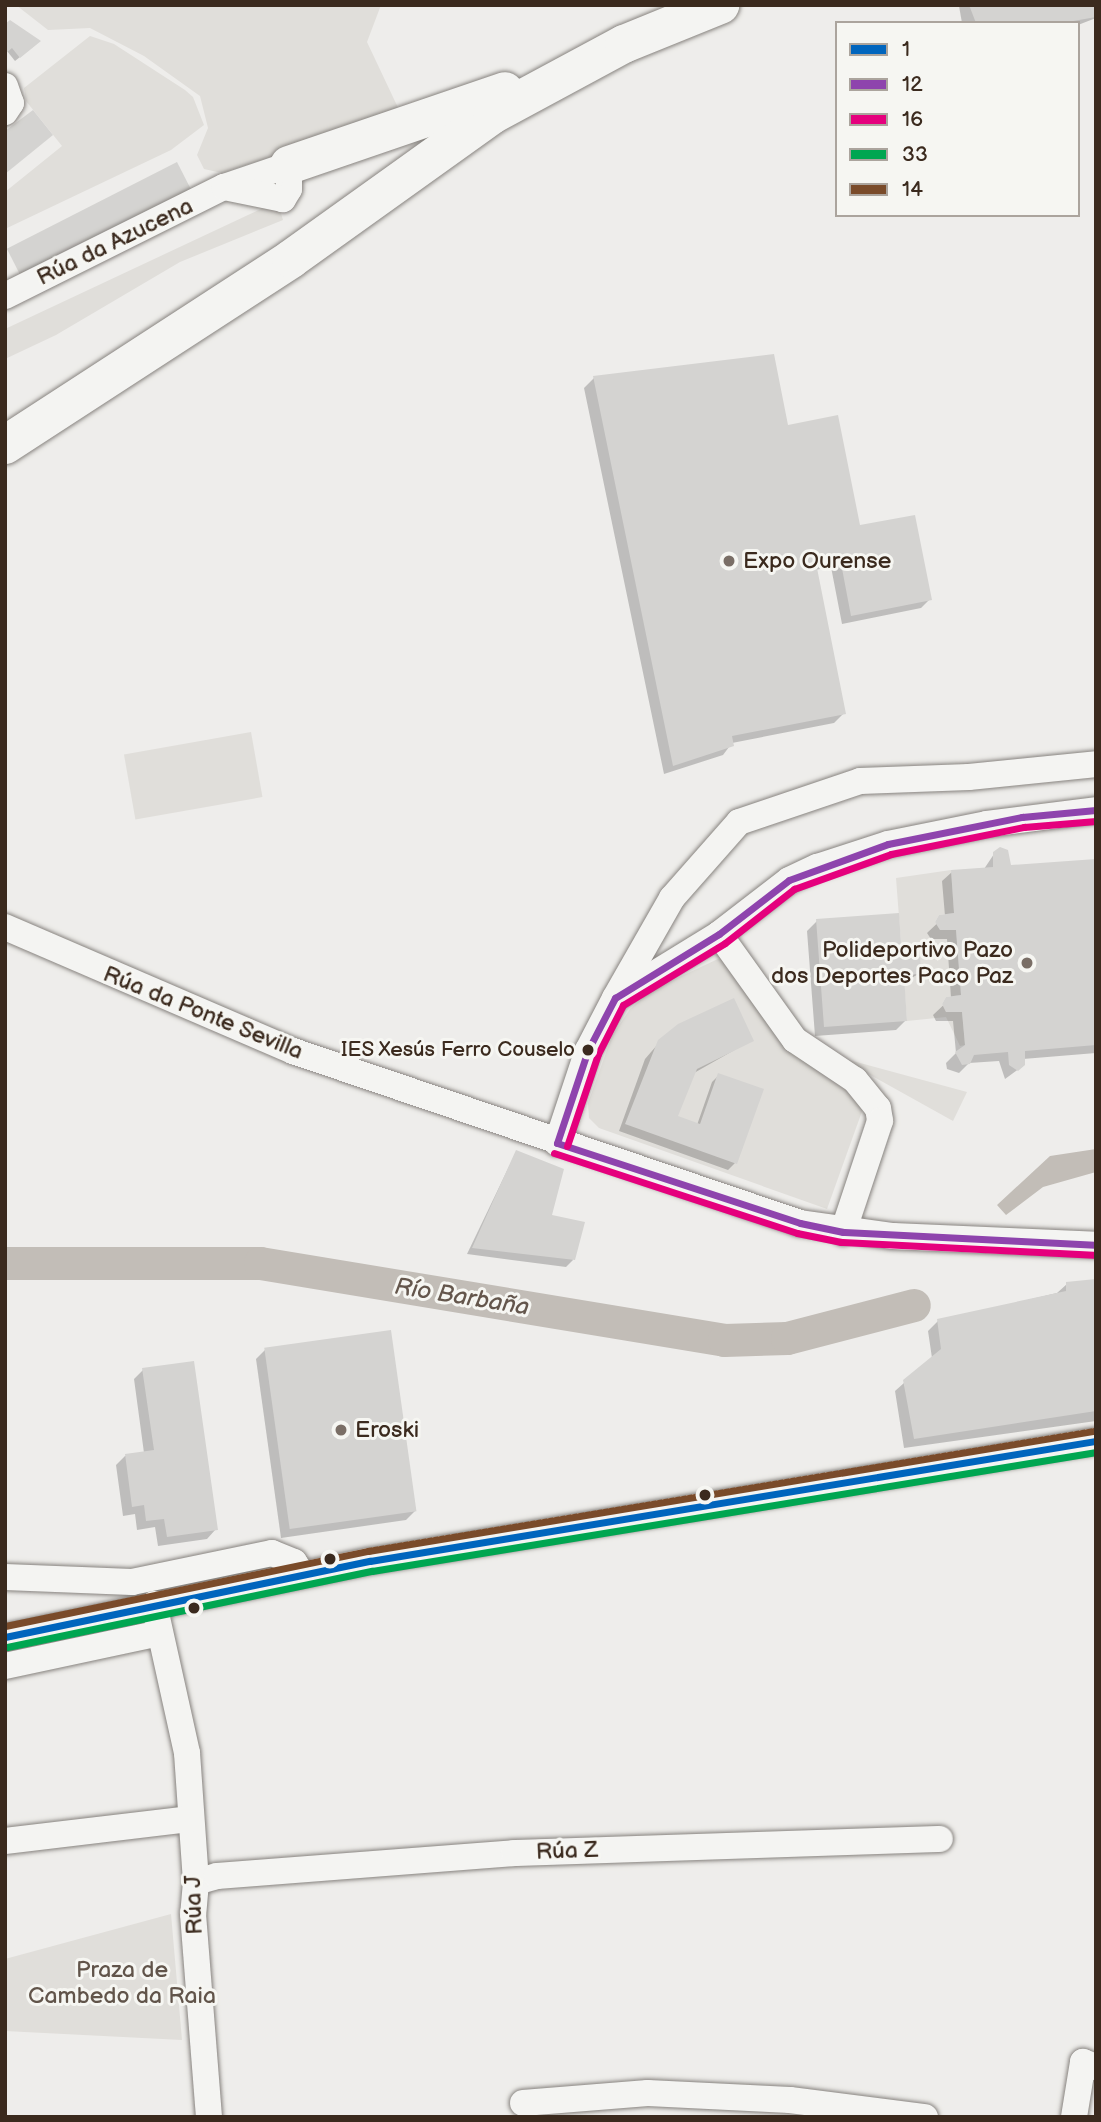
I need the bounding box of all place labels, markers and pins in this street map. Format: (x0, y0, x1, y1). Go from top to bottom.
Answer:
place label: Expo Ourense (743, 547, 891, 575)
marker: Expo Ourense (721, 553, 737, 569)
place label: Polideportivo Pazo dos Deportes Paco Paz (771, 936, 1013, 990)
marker: Polideportivo Pazo dos Deportes Paco Paz (1019, 955, 1035, 971)
place label: IES Xesús Ferro Couselo (340, 1037, 575, 1063)
marker: IES Xesús Ferro Couselo (581, 1043, 595, 1057)
place label: Eroski (355, 1416, 419, 1444)
marker: Eroski (333, 1422, 349, 1438)
unlabelled marker (698, 1488, 712, 1502)
unlabelled marker (323, 1552, 337, 1566)
unlabelled marker (187, 1601, 201, 1615)

